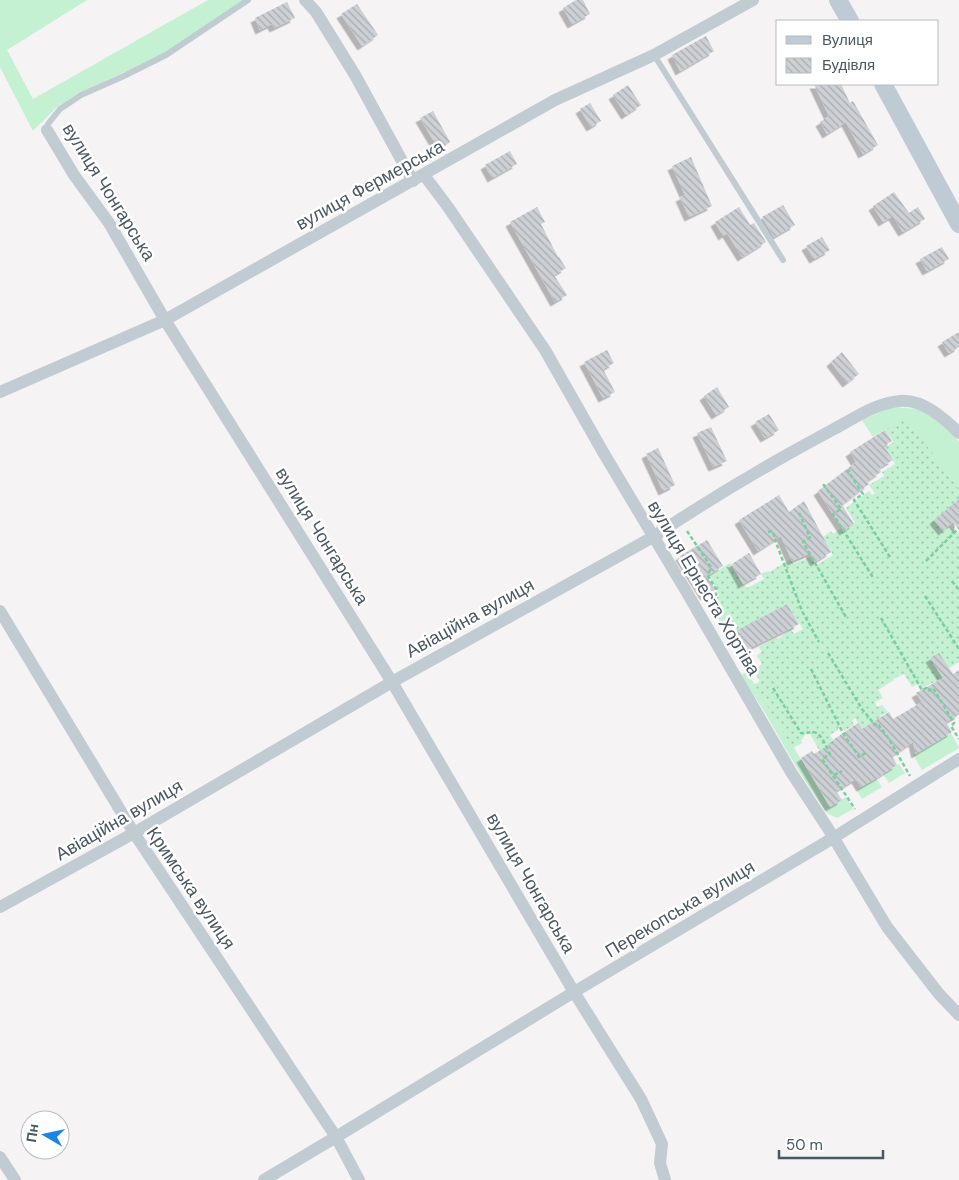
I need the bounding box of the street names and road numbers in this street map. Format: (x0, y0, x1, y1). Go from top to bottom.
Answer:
street label: вулиця Чонгарська (57, 119, 162, 266)
street label: вулиця Фермерська (292, 134, 449, 236)
street label: вулиця Чонгарська (270, 463, 375, 610)
street label: вулиця Ернеста Хортіва (642, 496, 766, 681)
street label: Авіаційна вулиця (402, 573, 538, 663)
street label: Авіаційна вулиця (51, 774, 187, 866)
street label: вулиця Чонгарська (481, 809, 581, 958)
street label: Кримська вулиця (141, 822, 241, 954)
street label: Перекопська вулиця (601, 855, 759, 963)

